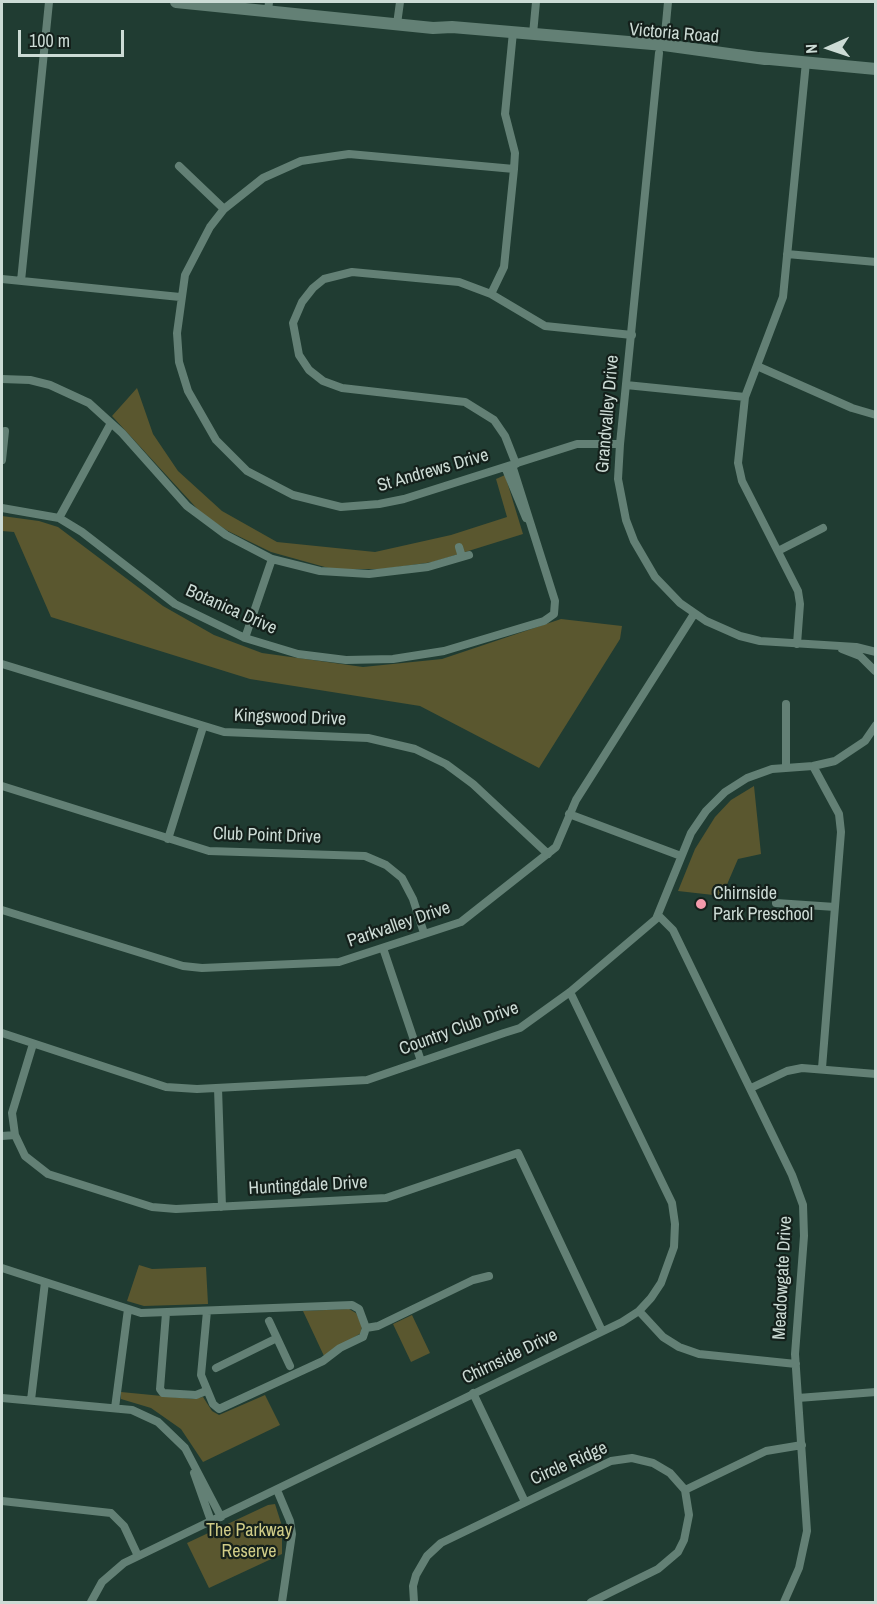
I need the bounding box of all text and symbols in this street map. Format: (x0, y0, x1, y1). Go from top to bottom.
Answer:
scale bar (21, 18, 128, 56)
north arrow (799, 18, 859, 78)
street label: Victoria Road (628, 19, 720, 49)
text: 100 m (29, 28, 70, 53)
text: N (800, 44, 822, 54)
street label: Grandvalley Drive (592, 354, 624, 474)
street label: St Andrews Drive (375, 445, 491, 497)
street label: Botanica Drive (182, 580, 280, 640)
street label: Kingswood Drive (233, 705, 347, 731)
street label: Club Point Drive (213, 823, 321, 849)
place label: Chirnside Park Preschool (713, 883, 813, 926)
street label: Parkvalley Drive (345, 897, 453, 953)
marker: Chirnside Park Preschool (694, 897, 708, 911)
street label: Country Club Drive (396, 997, 522, 1061)
street label: Huntingdale Drive (248, 1172, 368, 1200)
street label: Meadowgate Drive (769, 1216, 797, 1340)
street label: Chirnside Drive (459, 1325, 561, 1389)
street label: Circle Ridge (527, 1437, 611, 1491)
park label: The Parkway Reserve (206, 1520, 292, 1562)

